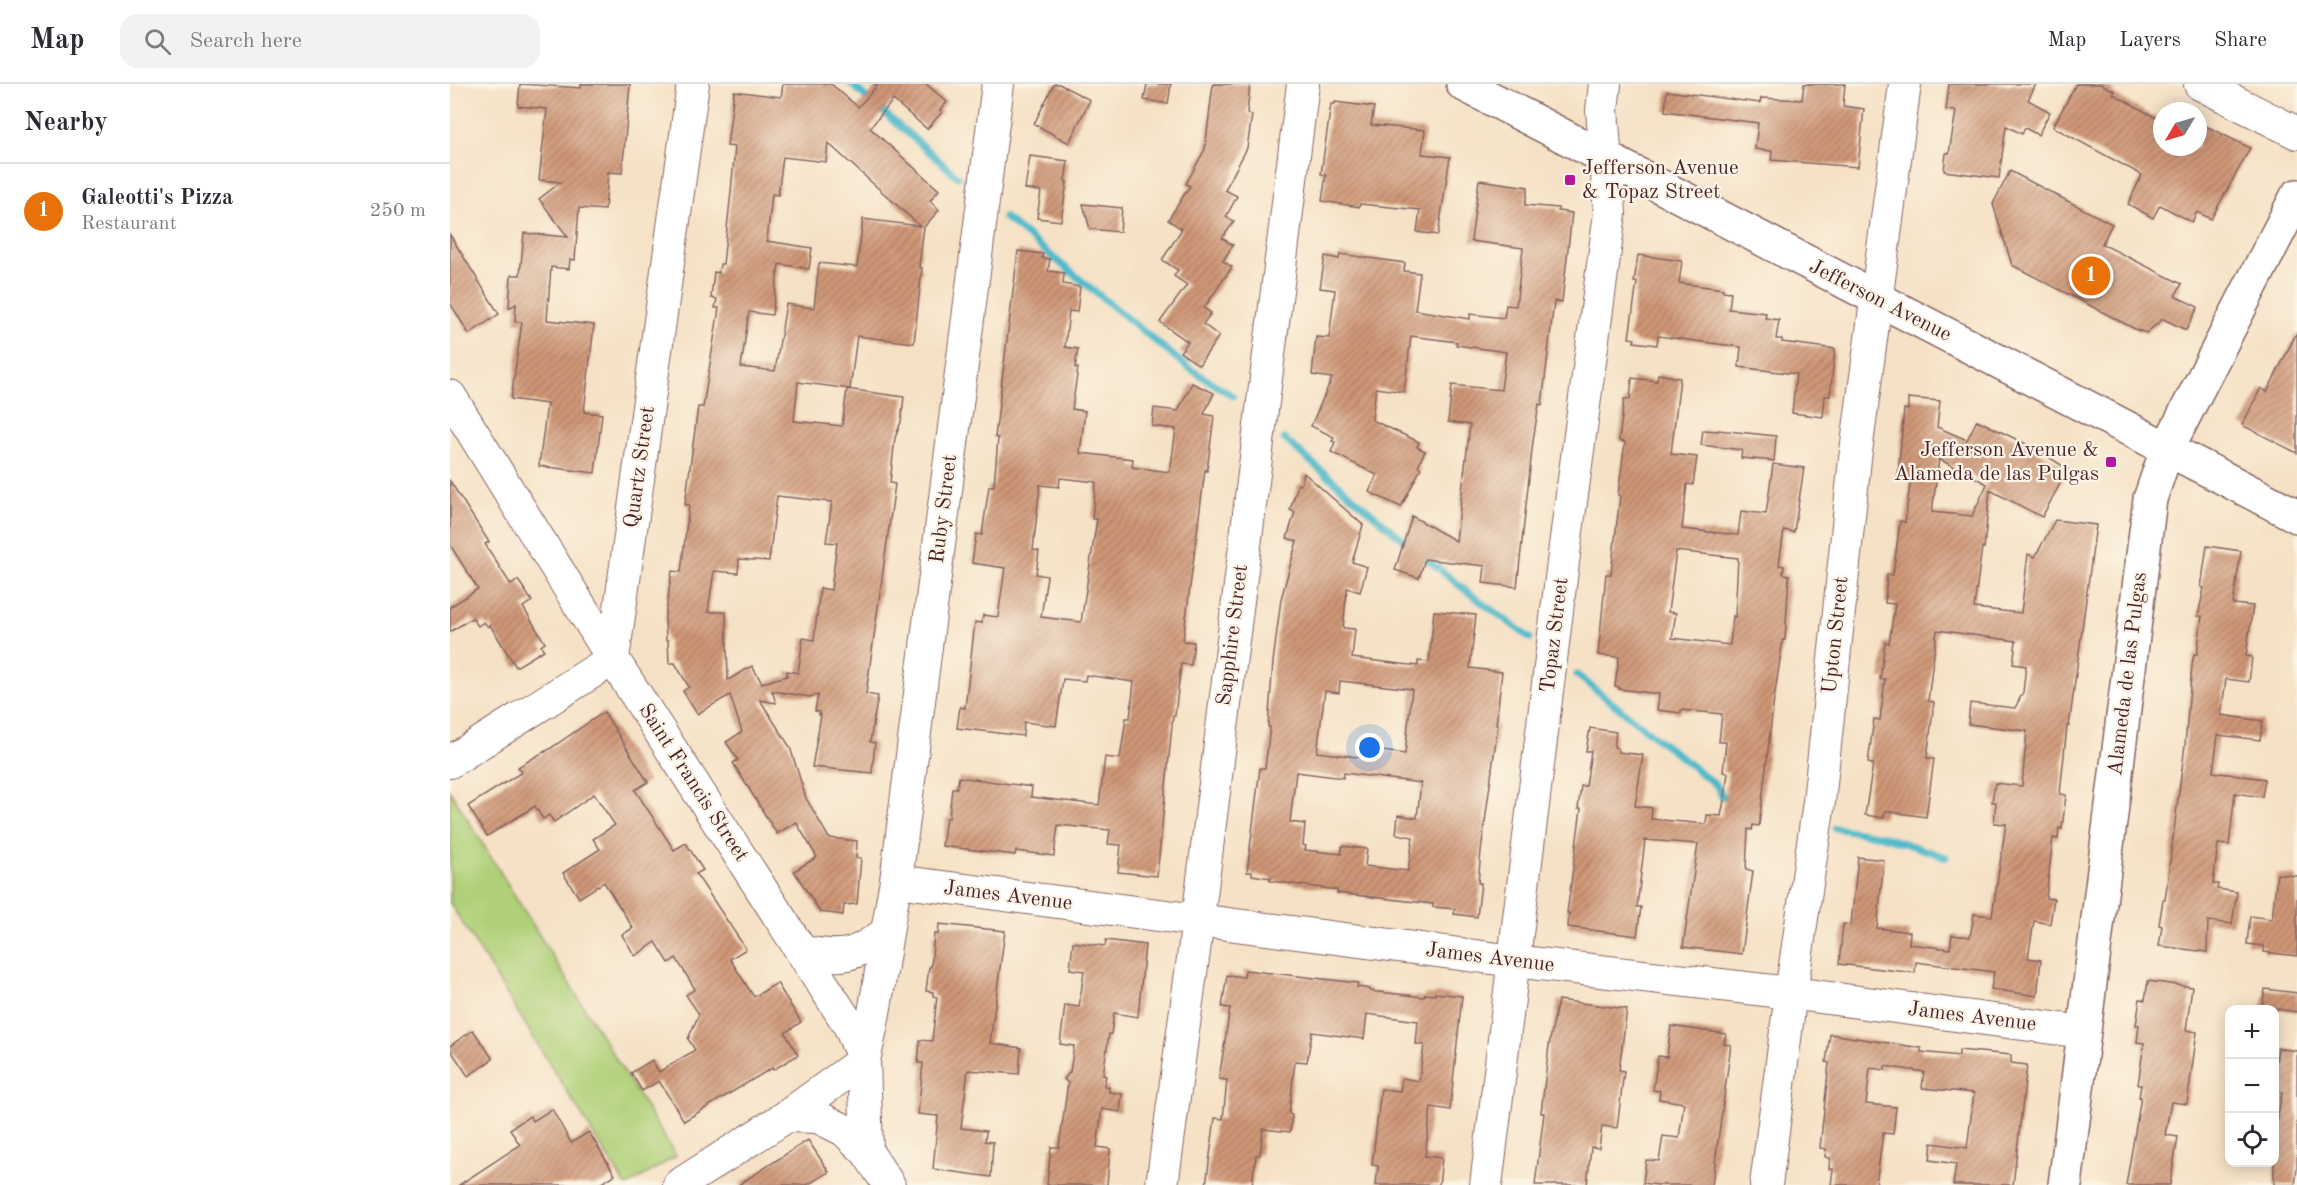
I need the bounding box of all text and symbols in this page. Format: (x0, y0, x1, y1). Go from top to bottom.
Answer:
search box (120, 14, 540, 68)
icon: search (141, 25, 174, 58)
text: Map (30, 27, 84, 55)
text: Search here (189, 30, 302, 52)
text: Map (2047, 30, 2086, 51)
text: Layers (2119, 30, 2181, 51)
text: Share (2214, 30, 2267, 51)
north arrow (2153, 102, 2207, 156)
text: Nearby (24, 110, 108, 136)
place label: Jefferson Avenue & Topaz Street (1582, 158, 1739, 203)
marker: Jefferson Avenue & Topaz Street (1563, 173, 1577, 187)
text: Galeotti's Pizza (81, 187, 233, 209)
text: 1 (38, 201, 49, 221)
text: 250 m (370, 201, 426, 221)
text: Restaurant (81, 214, 177, 234)
pin: 1 (2072, 254, 2110, 298)
street label: Jefferson Avenue (1805, 256, 1955, 346)
street label: Quartz Street (621, 405, 659, 529)
place label: Jefferson Avenue & Alameda de las Pulgas (1894, 440, 2099, 485)
street label: Ruby Street (927, 453, 961, 565)
marker: Jefferson Avenue & Alameda de las Pulgas (2104, 455, 2118, 469)
street label: Sapphire Street (1214, 563, 1252, 707)
street label: Alameda de las Pulgas (2105, 571, 2151, 777)
street label: Upton Street (1819, 575, 1853, 695)
street label: Topaz Street (1538, 576, 1572, 694)
street label: Saint Francis Street (634, 700, 752, 866)
your location (1355, 733, 1384, 762)
street label: James Avenue (942, 878, 1074, 914)
street label: James Avenue (1424, 940, 1556, 976)
street label: James Avenue (1906, 999, 2038, 1035)
map controls (2225, 1005, 2279, 1167)
button: + (2225, 1005, 2279, 1059)
button: − (2225, 1059, 2279, 1113)
button: locate (2225, 1113, 2279, 1167)

